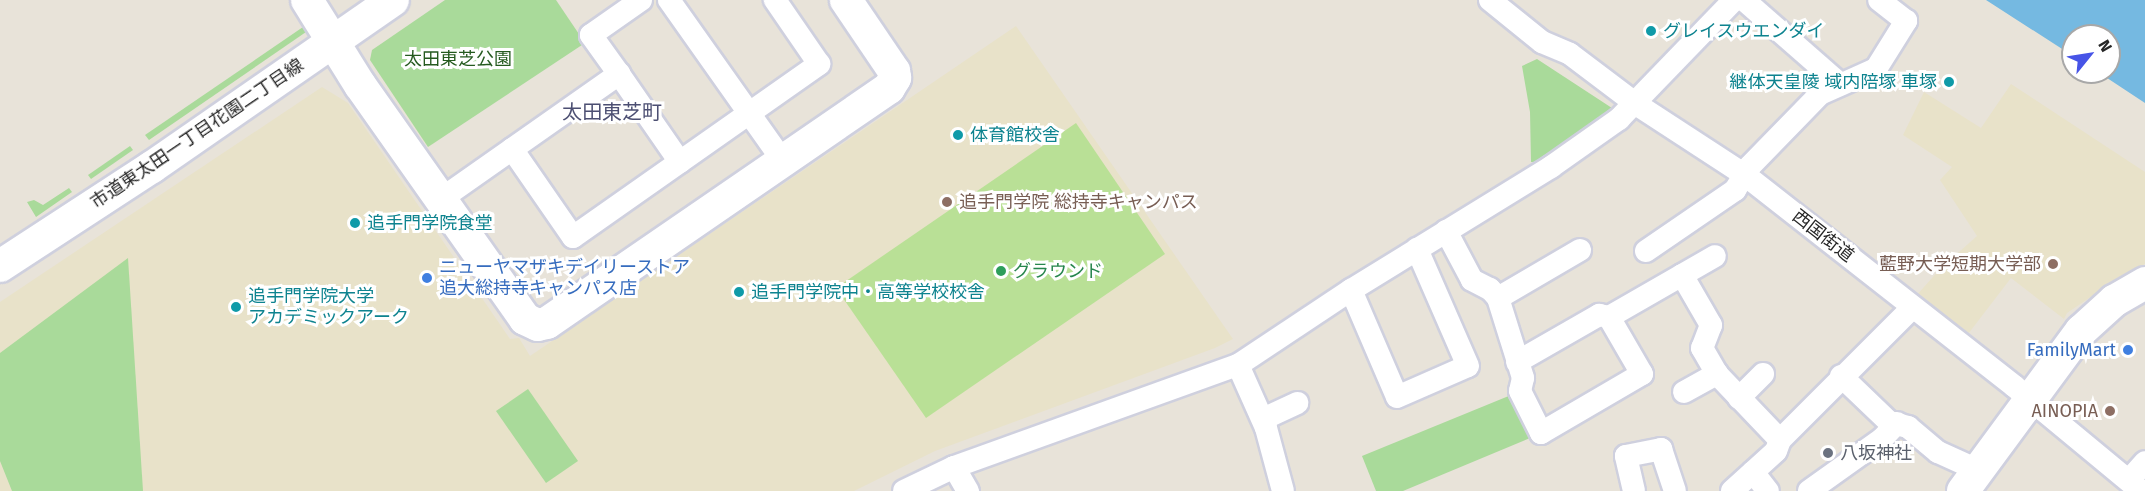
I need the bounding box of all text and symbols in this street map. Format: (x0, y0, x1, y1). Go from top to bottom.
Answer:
place label: グレイスウエンダイ (1663, 20, 1825, 42)
marker: グレイスウエンダイ (1644, 24, 1658, 38)
north arrow (2061, 24, 2121, 84)
text: N (2094, 36, 2116, 55)
park label: 太田東芝公園 (404, 48, 512, 70)
street label: 市道東太田一丁目花園二丁目線 (87, 55, 307, 213)
place label: 継体天皇陵 域内陪塚 車塚 (1729, 71, 1937, 93)
marker: 継体天皇陵 域内陪塚 車塚 (1942, 75, 1956, 89)
district label: 太田東芝町 (562, 100, 662, 124)
place label: 体育館校舎 (970, 124, 1060, 146)
marker: 体育館校舎 (951, 128, 965, 142)
place label: 追手門学院 総持寺キャンパス (959, 191, 1198, 213)
marker: 追手門学院 総持寺キャンパス (940, 195, 954, 209)
street label: 西国街道 (1788, 205, 1858, 267)
place label: 追手門学院食堂 (367, 212, 493, 234)
marker: 追手門学院食堂 (348, 216, 362, 230)
place label: 藍野大学短期大学部 (1879, 253, 2041, 275)
place label: ニューヤマザキデイリーストア 追大総持寺キャンパス店 (439, 257, 691, 300)
marker: 藍野大学短期大学部 (2046, 257, 2060, 271)
place label: グラウンド (1013, 260, 1103, 282)
marker: グラウンド (994, 264, 1008, 278)
marker: ニューヤマザキデイリーストア 追大総持寺キャンパス店 (420, 271, 434, 285)
place label: 追手門学院中・高等学校校舎 (751, 281, 985, 303)
marker: 追手門学院中・高等学校校舎 (732, 285, 746, 299)
place label: 追手門学院大学 アカデミックアーク (248, 286, 409, 328)
marker: 追手門学院大学 アカデミックアーク (229, 300, 243, 314)
place label: FamilyMart (2027, 339, 2116, 361)
marker: FamilyMart (2121, 343, 2135, 357)
place label: AINOPIA (2032, 400, 2098, 422)
marker: AINOPIA (2103, 404, 2117, 418)
place label: 八坂神社 (1840, 442, 1912, 464)
marker: 八坂神社 (1821, 446, 1835, 460)

